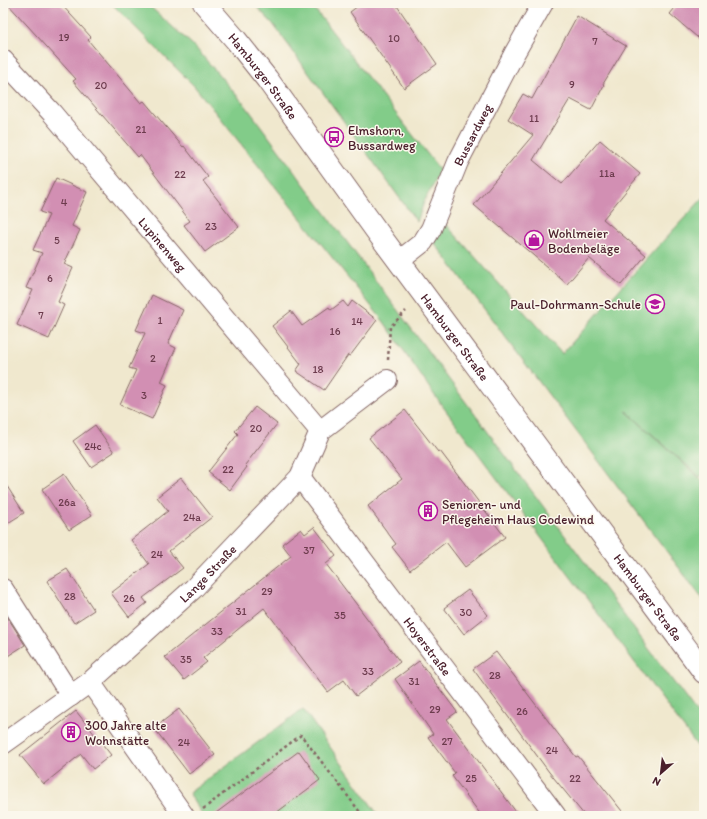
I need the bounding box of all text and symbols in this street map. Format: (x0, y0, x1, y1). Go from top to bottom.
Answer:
street label: Hamburger Straße (226, 30, 301, 122)
house number: 19 (59, 31, 70, 44)
house number: 10 (388, 32, 400, 45)
house number: 7 (592, 35, 598, 48)
house number: 9 (569, 78, 575, 91)
house number: 20 (95, 79, 108, 92)
street label: Bussardweg (450, 101, 495, 168)
house number: 11 (529, 112, 539, 125)
house number: 21 (136, 123, 146, 136)
place label: Elmshorn, Bussardweg (348, 123, 416, 153)
bus stop icon: Elmshorn, Bussardweg (323, 126, 345, 148)
house number: 11a (599, 167, 615, 180)
house number: 22 (174, 168, 186, 181)
house number: 4 (61, 196, 68, 209)
street label: Lupinenweg (136, 214, 190, 275)
house number: 23 (205, 220, 217, 233)
place label: Wohlmeier Bodenbeläge (548, 226, 620, 256)
shop icon: Wohlmeier Bodenbeläge (523, 229, 545, 251)
house number: 5 (54, 234, 60, 247)
house number: 6 (47, 272, 53, 285)
street label: Hamburger Straße (418, 290, 492, 383)
school or university icon: Paul-Dohrmann-Schule (644, 293, 666, 315)
place label: Paul-Dohrmann-Schule (510, 297, 641, 312)
house number: 7 (38, 309, 44, 322)
house number: 1 (157, 314, 163, 327)
house number: 14 (351, 315, 363, 328)
house number: 16 (330, 325, 341, 338)
house number: 2 (150, 352, 156, 365)
house number: 18 (312, 363, 324, 376)
house number: 3 (141, 389, 147, 402)
house number: 20 (250, 422, 263, 435)
house number: 24c (84, 440, 102, 453)
house number: 22 (222, 463, 234, 476)
house number: 26a (58, 496, 76, 509)
place label: Senioren- und Pflegeheim Haus Godewind (442, 497, 594, 527)
building icon: Senioren- und Pflegeheim Haus Godewind (417, 500, 439, 522)
house number: 24a (183, 511, 201, 524)
street label: Lange Straße (176, 541, 239, 605)
house number: 37 (303, 544, 315, 557)
house number: 24 (151, 548, 164, 561)
street label: Hamburger Straße (611, 550, 686, 644)
house number: 29 (261, 585, 273, 598)
house number: 28 (64, 590, 76, 603)
house number: 26 (123, 592, 135, 605)
house number: 31 (235, 605, 247, 618)
house number: 30 (460, 606, 473, 619)
house number: 35 (334, 609, 346, 622)
street label: Hoyerstraße (401, 614, 455, 678)
house number: 33 (211, 625, 223, 638)
house number: 35 (180, 653, 192, 666)
house number: 33 (362, 665, 374, 678)
house number: 28 (489, 669, 501, 682)
house number: 31 (408, 675, 420, 688)
house number: 29 (429, 703, 441, 716)
house number: 26 (516, 705, 528, 718)
place label: 300 Jahre alte Wohnstätte (85, 718, 166, 748)
building icon: 300 Jahre alte Wohnstätte (60, 721, 82, 743)
house number: 27 (441, 735, 453, 748)
house number: 24 (178, 736, 191, 749)
house number: 24 (546, 744, 559, 757)
north arrow (641, 753, 681, 793)
house number: 25 (465, 772, 477, 785)
house number: 22 (569, 772, 581, 785)
text: N (650, 774, 663, 789)

